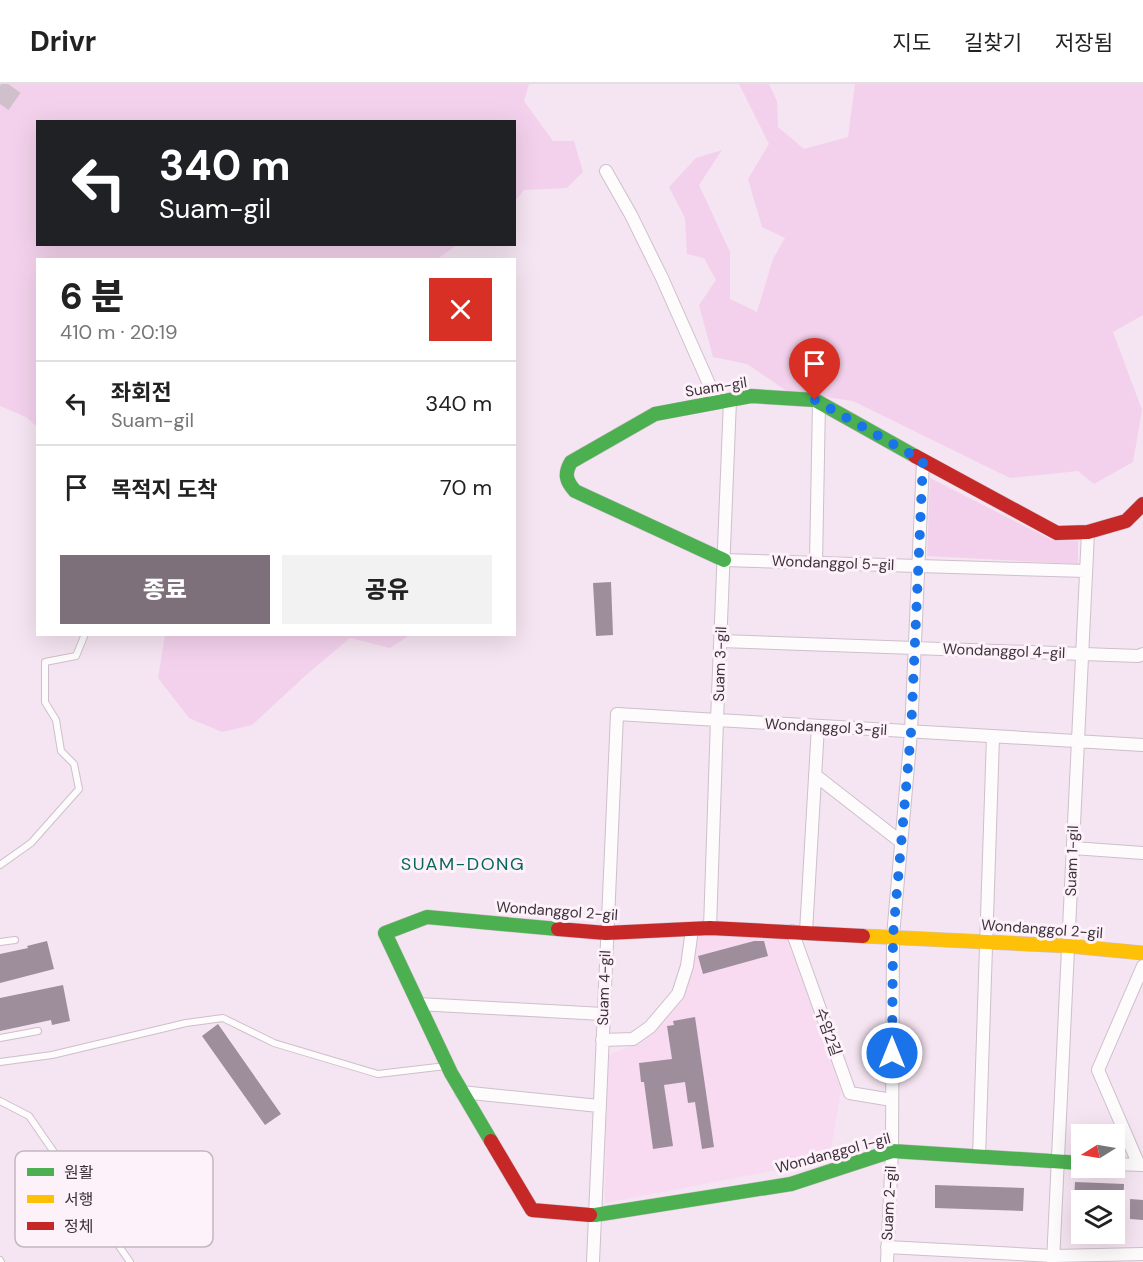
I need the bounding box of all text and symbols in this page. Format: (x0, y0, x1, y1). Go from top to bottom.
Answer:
text: Drivr (30, 23, 96, 60)
text: 지도 (892, 29, 931, 57)
text: 길찾기 (964, 29, 1022, 57)
text: 저장됨 (1055, 29, 1113, 57)
text: 340 m (159, 138, 291, 193)
icon: left (60, 144, 138, 222)
text: Suam-gil (159, 191, 271, 226)
text: 6 분 (60, 273, 124, 320)
button: close (429, 278, 492, 341)
text: 410 m · 20:19 (60, 319, 178, 345)
pin (789, 338, 840, 400)
icon: arrive (798, 347, 831, 380)
street label: Suam-gil (684, 372, 748, 402)
text: 좌회전 (111, 378, 172, 407)
icon: left (60, 387, 93, 420)
text: 340 m (425, 389, 492, 418)
text: Suam-gil (111, 407, 194, 433)
icon: arrive (60, 471, 93, 504)
text: 70 m (440, 473, 492, 502)
text: 목적지 도착 (111, 475, 217, 504)
street label: Wondanggol 5-gil (771, 551, 895, 575)
button: 종료 (60, 555, 270, 624)
button: 공유 (282, 555, 492, 624)
street label: Suam 3-gil (709, 626, 731, 702)
street label: Wondanggol 4-gil (942, 639, 1066, 663)
street label: Wondanggol 3-gil (764, 714, 888, 740)
street label: Suam 1-gil (1061, 825, 1083, 897)
district label: SUAM-DONG (401, 852, 525, 876)
street label: Wondanggol 2-gil (495, 897, 619, 925)
street label: Wondanggol 2-gil (980, 915, 1104, 943)
street label: Suam 4-gil (593, 950, 615, 1026)
street label: 수암2길 (810, 1005, 846, 1059)
position arrow (860, 1021, 924, 1085)
north arrow (1071, 1124, 1125, 1178)
map controls (1071, 1124, 1125, 1244)
street label: Wondanggol 1-gil (773, 1128, 893, 1178)
legend (15, 1151, 213, 1247)
text: 원활 (64, 1162, 94, 1183)
street label: Suam 2-gil (877, 1165, 901, 1241)
text: 서행 (64, 1189, 93, 1210)
button: layers (1071, 1190, 1125, 1244)
text: 정체 (64, 1216, 93, 1237)

